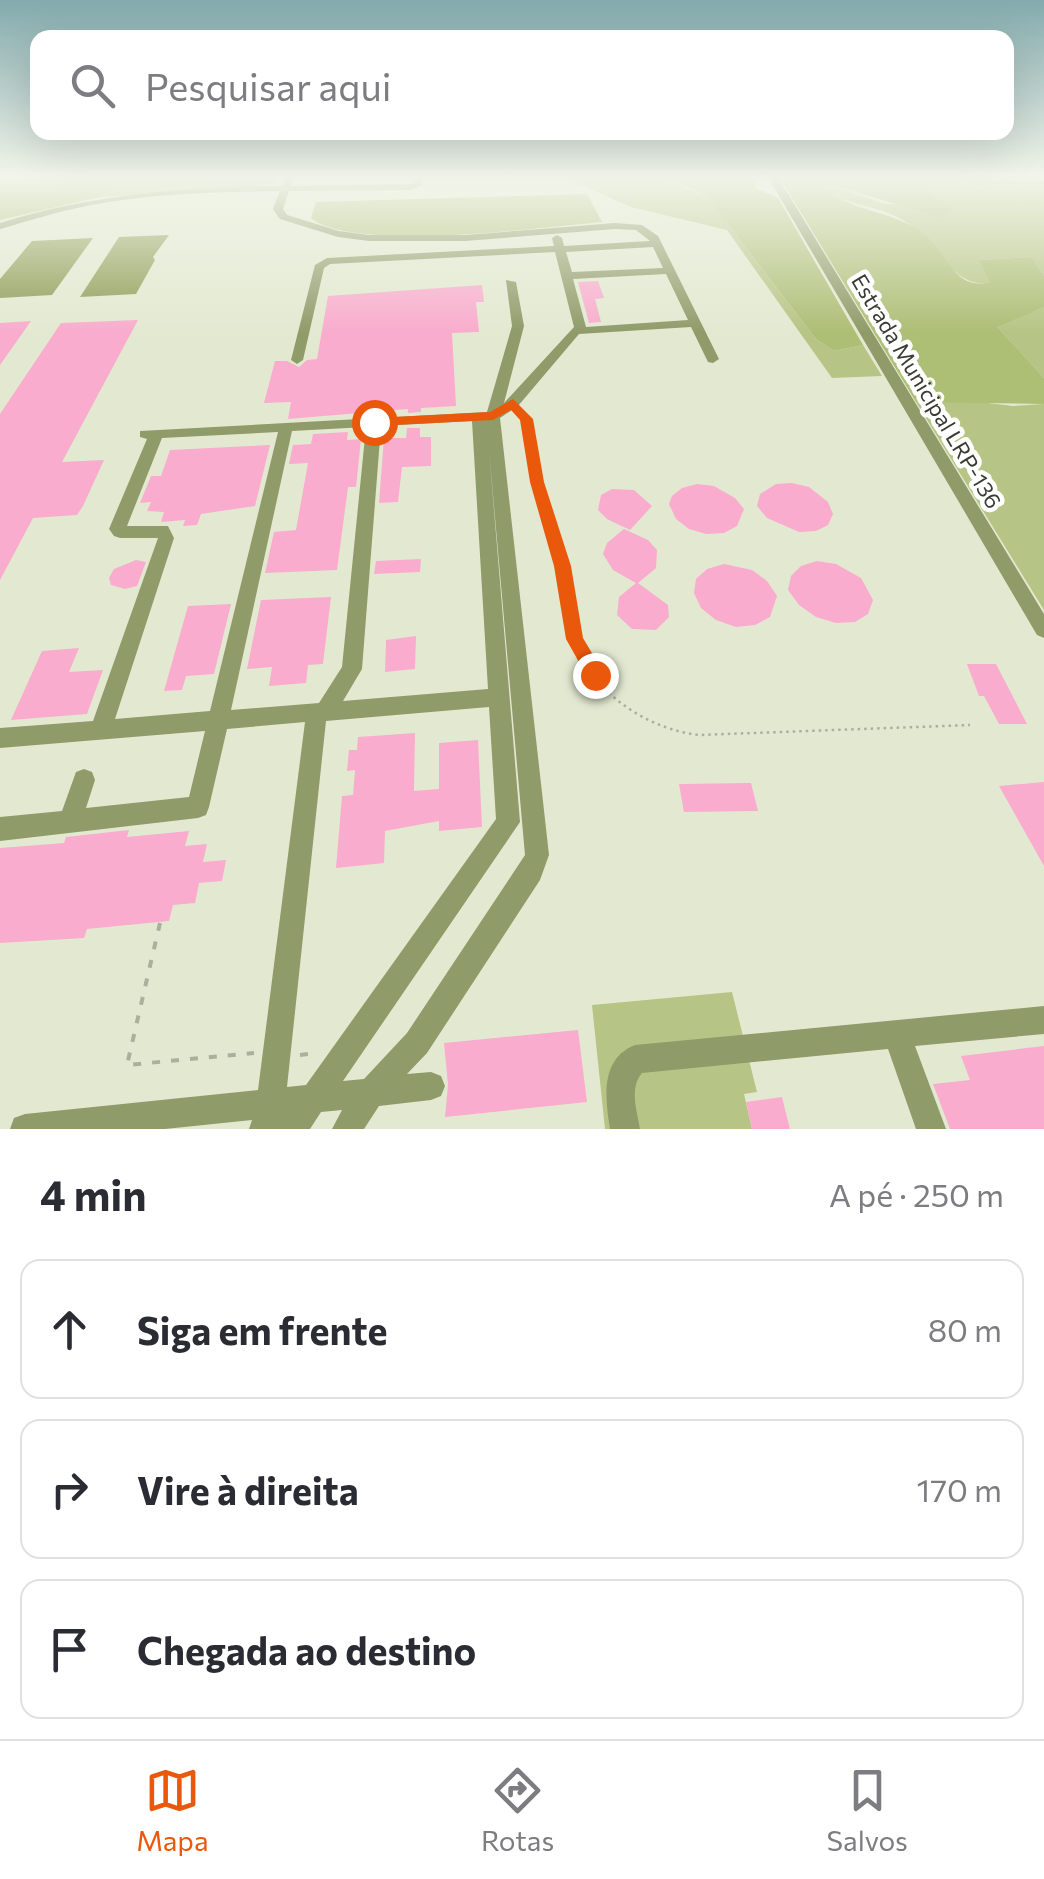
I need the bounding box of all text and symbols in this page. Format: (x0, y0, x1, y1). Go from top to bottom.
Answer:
search box (30, 30, 1014, 140)
icon: search (65, 58, 120, 113)
text: Pesquisar aqui (145, 62, 391, 109)
street label: Estrada Municipal LRP-136 (846, 269, 1008, 513)
route start (352, 400, 398, 446)
route end (573, 653, 619, 699)
text: 4 min (40, 1168, 146, 1220)
text: A pé · 250 m (829, 1174, 1004, 1214)
icon: ahead (42, 1302, 97, 1357)
text: Siga em frente (137, 1306, 387, 1353)
text: 80 m (928, 1309, 1002, 1349)
icon: right (42, 1462, 97, 1517)
text: Vire à direita (137, 1466, 359, 1513)
text: 170 m (917, 1469, 1002, 1509)
icon: arrive (42, 1622, 97, 1677)
text: Chegada ao destino (137, 1626, 476, 1673)
tab: Mapa (136, 1763, 209, 1857)
tab: Rotas (481, 1763, 554, 1857)
tab: Salvos (827, 1763, 908, 1857)

